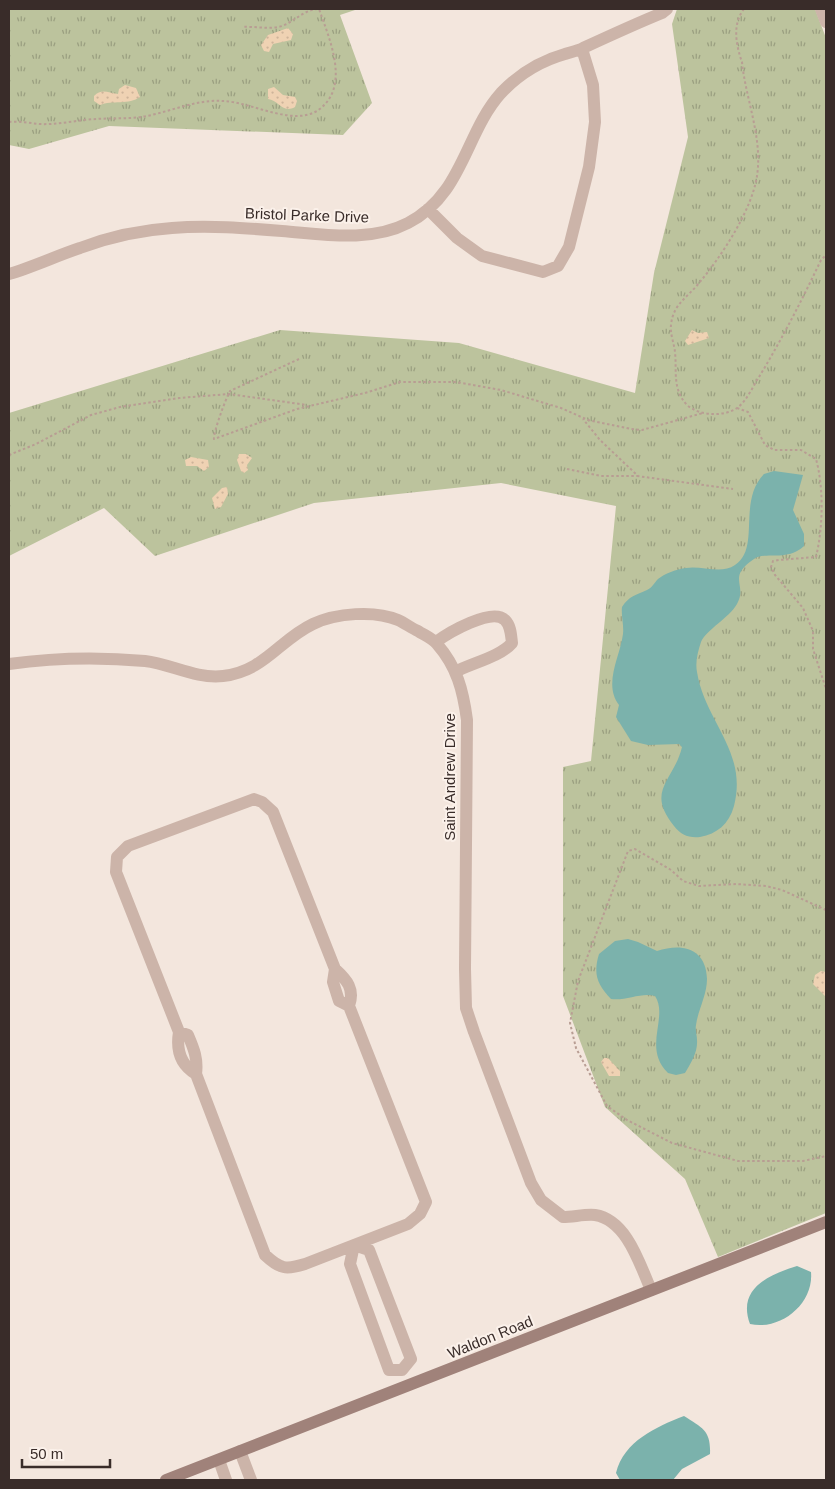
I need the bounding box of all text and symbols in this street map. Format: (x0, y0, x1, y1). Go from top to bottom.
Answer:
street label: Bristol Parke Drive (245, 204, 369, 226)
street label: Saint Andrew Drive (441, 713, 458, 841)
street label: Waldon Road (445, 1312, 535, 1362)
scale bar (22, 1436, 110, 1468)
text: 50 m (30, 1445, 63, 1462)

